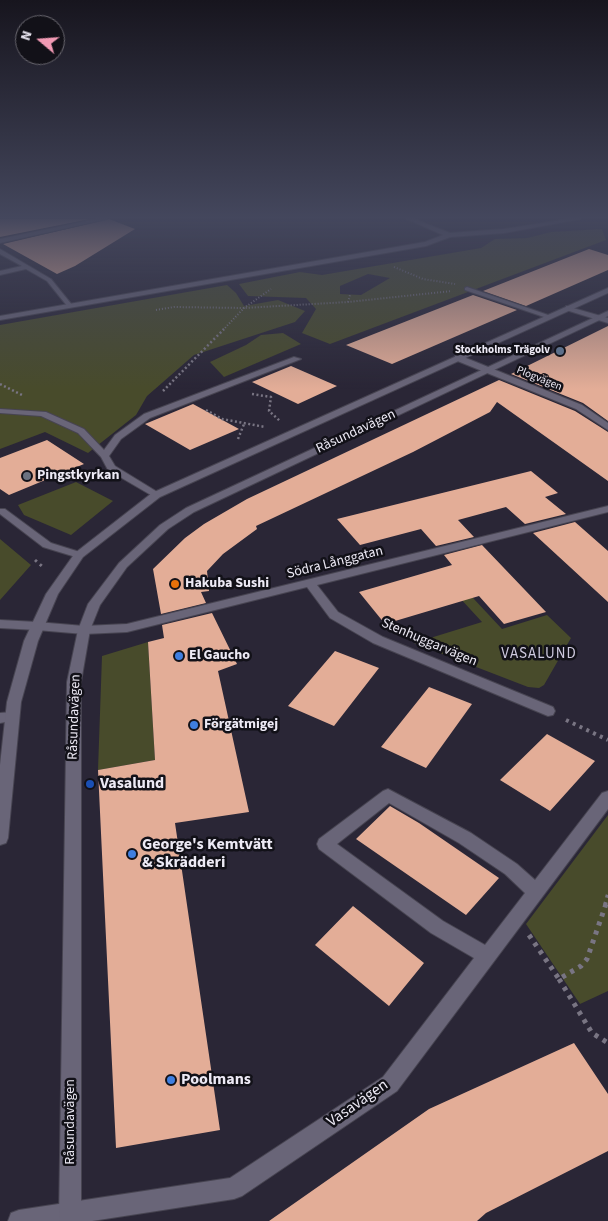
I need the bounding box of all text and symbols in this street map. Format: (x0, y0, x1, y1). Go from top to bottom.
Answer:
north arrow (15, 15, 65, 65)
text: N (16, 28, 38, 43)
place label: Stockholms Trägolv (455, 344, 550, 358)
marker: Stockholms Trägolv (554, 345, 566, 357)
street label: Plogvägen (514, 364, 564, 394)
street label: Råsundavägen (314, 406, 398, 458)
place label: Pingstkyrkan (37, 468, 119, 484)
marker: Pingstkyrkan (21, 470, 33, 482)
street label: Södra Långgatan (285, 543, 385, 583)
place label: Hakuba Sushi (185, 576, 269, 592)
marker: Hakuba Sushi (169, 578, 181, 590)
street label: Stenhuggarvägen (379, 615, 479, 671)
district label: VASALUND (500, 646, 578, 664)
place label: El Gaucho (189, 648, 250, 664)
marker: El Gaucho (173, 650, 185, 662)
street label: Råsundavägen (65, 674, 85, 760)
place label: Förgätmigej (204, 717, 278, 733)
marker: Förgätmigej (188, 719, 200, 731)
place label: Vasalund (100, 774, 164, 794)
marker: Vasalund (84, 778, 96, 790)
place label: George's Kemtvätt & Skrädderi (142, 835, 273, 873)
marker: George's Kemtvätt & Skrädderi (126, 848, 138, 860)
place label: Poolmans (181, 1070, 251, 1090)
marker: Poolmans (165, 1074, 177, 1086)
street label: Vasavägen (324, 1076, 392, 1132)
street label: Råsundavägen (63, 1079, 79, 1165)

